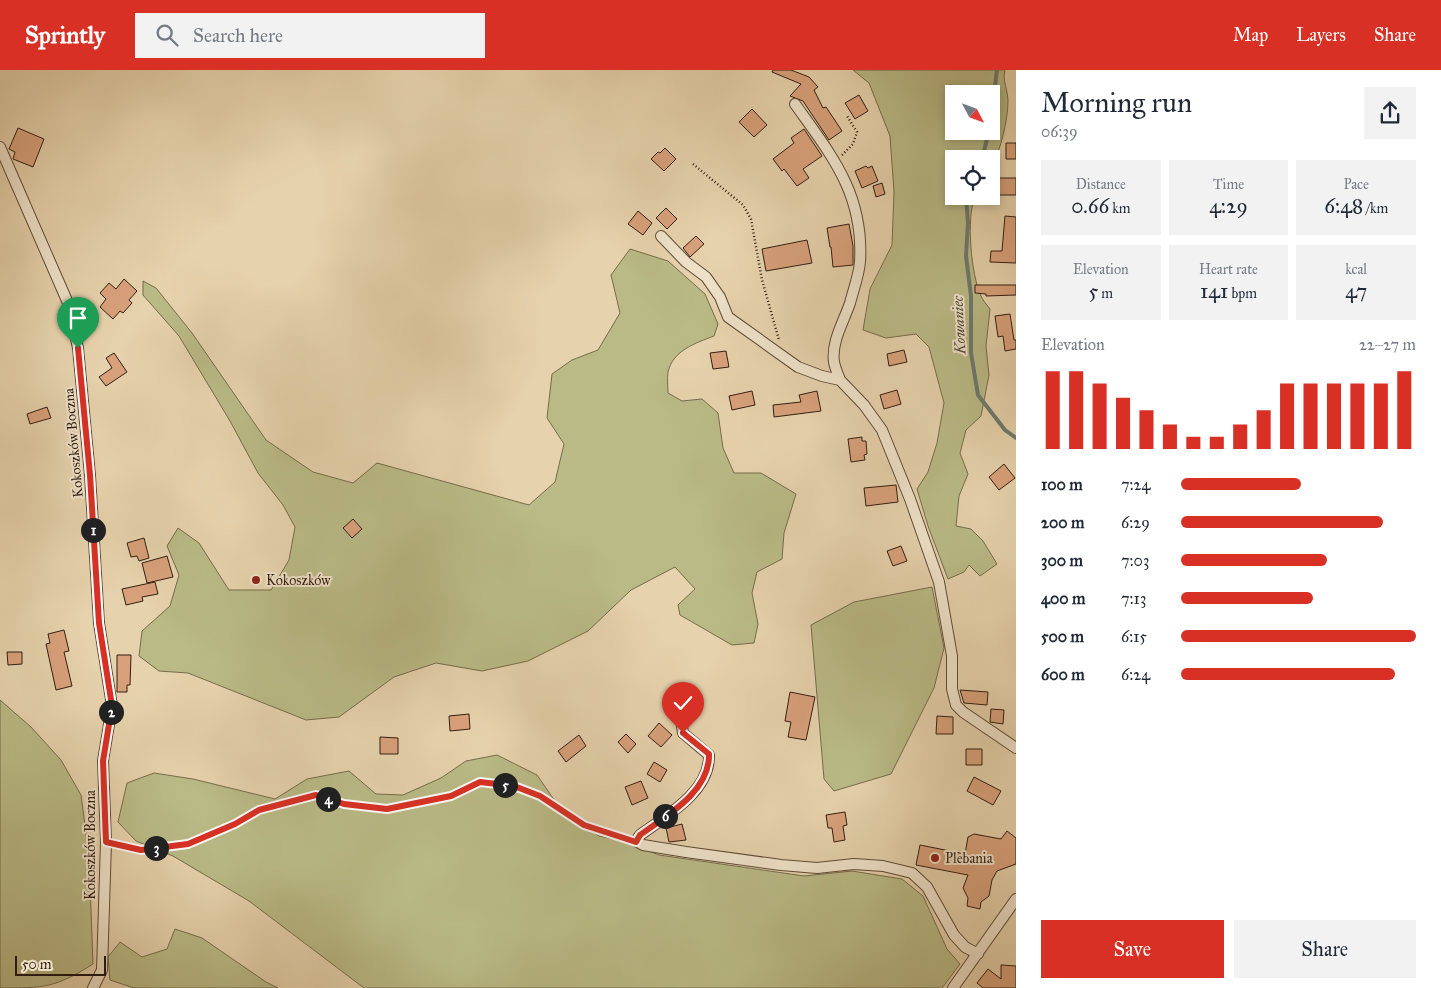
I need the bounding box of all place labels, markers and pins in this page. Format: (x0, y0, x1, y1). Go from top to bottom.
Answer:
pin (57, 297, 99, 348)
pin: 1 (80, 518, 106, 542)
place label: Kokoszków (266, 572, 331, 589)
marker: Kokoszków (250, 574, 262, 586)
pin (662, 682, 704, 733)
pin: 2 (98, 700, 124, 724)
pin: 5 (492, 772, 518, 798)
pin: 4 (316, 786, 340, 812)
pin: 6 (652, 804, 678, 828)
pin: 3 (144, 836, 168, 860)
place label: Plebania (945, 850, 993, 867)
marker: Plebania (929, 852, 941, 864)

